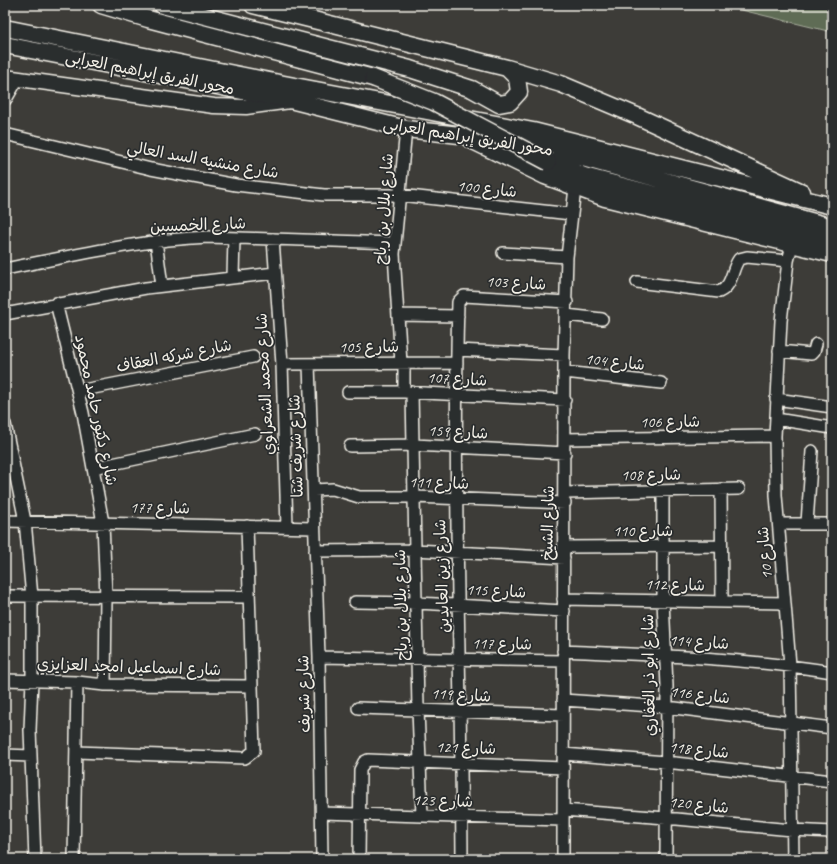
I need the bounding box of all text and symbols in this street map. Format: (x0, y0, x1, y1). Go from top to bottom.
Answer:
street label: محور الفريق إبراهيم العرابى (63, 47, 236, 101)
street label: محور الفريق إبراهيم العرابى (381, 114, 554, 162)
street label: شارع منشيه السد العالي (125, 137, 280, 187)
street label: شارع بلال بن رباح (370, 153, 399, 265)
street label: شارع 100 (456, 176, 518, 203)
street label: شارع الخمسين (150, 213, 246, 238)
street label: شارع 103 (485, 271, 547, 296)
street label: شارع محمد الشعراوي (251, 312, 280, 456)
street label: شارع دكتور حامد محمود (69, 333, 122, 488)
street label: شارع شركه العقاف (115, 335, 233, 378)
street label: شارع 105 (339, 336, 399, 359)
street label: شارع 104 (584, 349, 646, 376)
street label: شارع 107 (426, 367, 488, 392)
street label: شارع شريف شتا (284, 394, 309, 498)
street label: شارع 106 (640, 411, 700, 434)
street label: شارع 159 (427, 420, 489, 445)
street label: شارع 108 (621, 464, 681, 487)
street label: شارع 111 (409, 472, 469, 495)
street label: شارع الشيخ (537, 485, 560, 561)
street label: شارع 177 (130, 497, 190, 520)
street label: شارع زين العابدين (430, 519, 455, 633)
street label: شارع 110 (613, 521, 673, 542)
street label: شارع 10 (753, 526, 778, 580)
street label: شارع بلال بن رباح (390, 549, 413, 661)
street label: شارع 112 (645, 574, 705, 597)
street label: شارع 115 (465, 579, 527, 604)
street label: شارع ابو ذر الغفاري (638, 614, 661, 736)
street label: شارع 114 (668, 630, 730, 655)
street label: شارع 117 (472, 633, 532, 656)
street label: شارع اسماعيل امجد العزايزي (36, 654, 221, 681)
street label: شارع شريف (293, 655, 316, 733)
street label: شارع 116 (669, 681, 731, 710)
street label: شارع 119 (430, 683, 492, 708)
street label: شارع 121 (436, 737, 496, 760)
street label: شارع 118 (668, 737, 730, 764)
street label: شارع 123 (413, 790, 473, 813)
street label: شارع 120 (668, 792, 730, 819)

